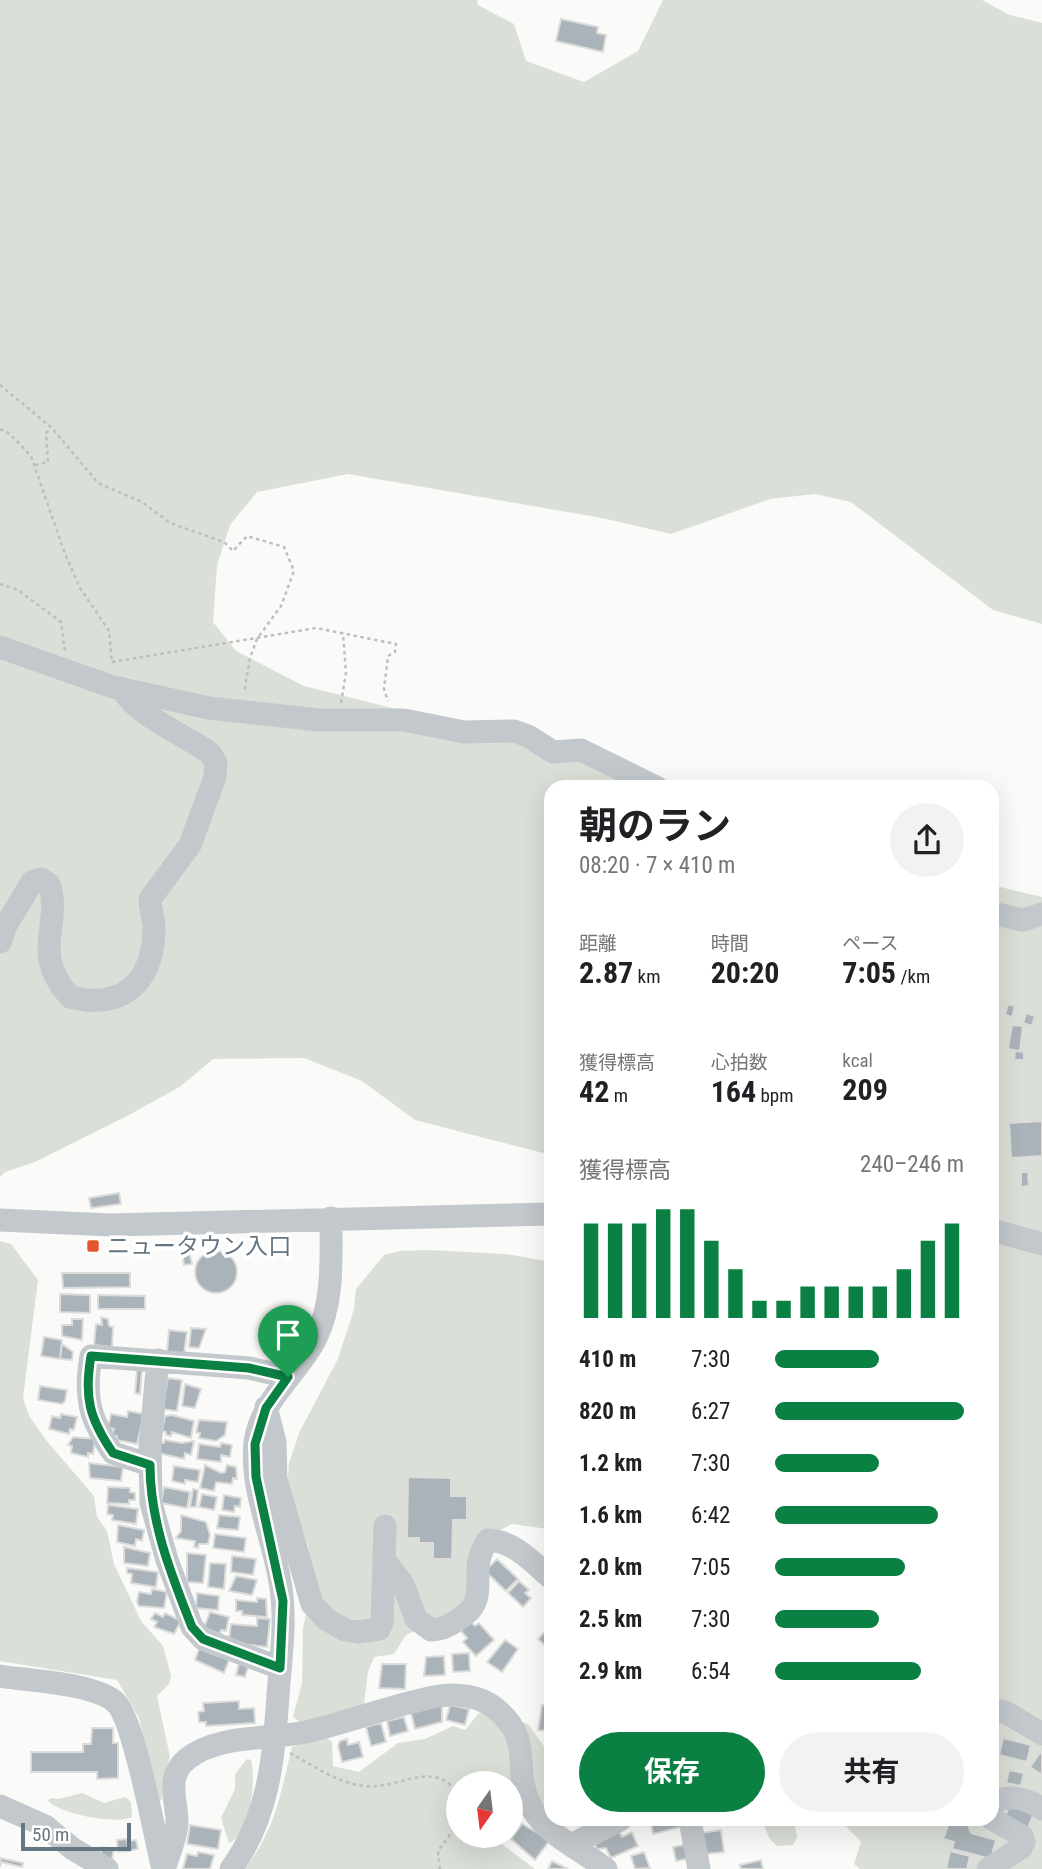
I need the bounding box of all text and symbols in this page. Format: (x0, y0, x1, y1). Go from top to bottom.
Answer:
button: share (890, 803, 964, 877)
text: 朝のラン (579, 804, 731, 848)
text: 08:20 · 7 × 410 m (579, 852, 735, 879)
text: 距離 (579, 932, 617, 955)
text: 時間 (711, 932, 749, 955)
text: ペース (842, 932, 898, 955)
text: 2.87 (579, 955, 633, 990)
text: 20:20 (711, 955, 780, 990)
text: 7:05 (842, 955, 896, 990)
text: km (633, 965, 660, 988)
text: /km (896, 965, 930, 988)
text: kcal (842, 1049, 873, 1072)
text: 獲得標高 (579, 1051, 655, 1074)
text: 心拍数 (711, 1051, 768, 1074)
text: 209 (842, 1072, 888, 1107)
text: 42 (579, 1074, 609, 1109)
text: 164 (711, 1074, 756, 1109)
text: m (609, 1084, 628, 1107)
text: bpm (756, 1084, 794, 1107)
text: 240–246 m (860, 1151, 964, 1178)
text: 獲得標高 (579, 1157, 671, 1184)
place label: ニュータウン入口 (107, 1233, 291, 1260)
marker: ニュータウン入口 (85, 1238, 101, 1254)
pin (258, 1305, 318, 1377)
icon: arrive (269, 1316, 307, 1354)
text: 410 m (579, 1346, 636, 1373)
text: 7:30 (691, 1346, 730, 1373)
text: 820 m (579, 1398, 636, 1425)
text: 6:27 (691, 1398, 730, 1425)
text: 1.2 km (579, 1450, 642, 1477)
text: 7:30 (691, 1450, 730, 1477)
text: 1.6 km (579, 1502, 642, 1529)
text: 6:42 (691, 1502, 730, 1529)
text: 2.0 km (579, 1554, 642, 1581)
text: 7:05 (691, 1554, 730, 1581)
text: 2.5 km (579, 1606, 642, 1633)
text: 7:30 (691, 1606, 730, 1633)
text: 2.9 km (579, 1658, 642, 1685)
text: 6:54 (691, 1658, 730, 1685)
button: 保存 (579, 1732, 765, 1812)
button: 共有 (779, 1732, 964, 1812)
north arrow (446, 1771, 523, 1848)
map controls (446, 1771, 523, 1848)
scale bar (21, 1820, 131, 1852)
text: 50 m (32, 1823, 69, 1846)

